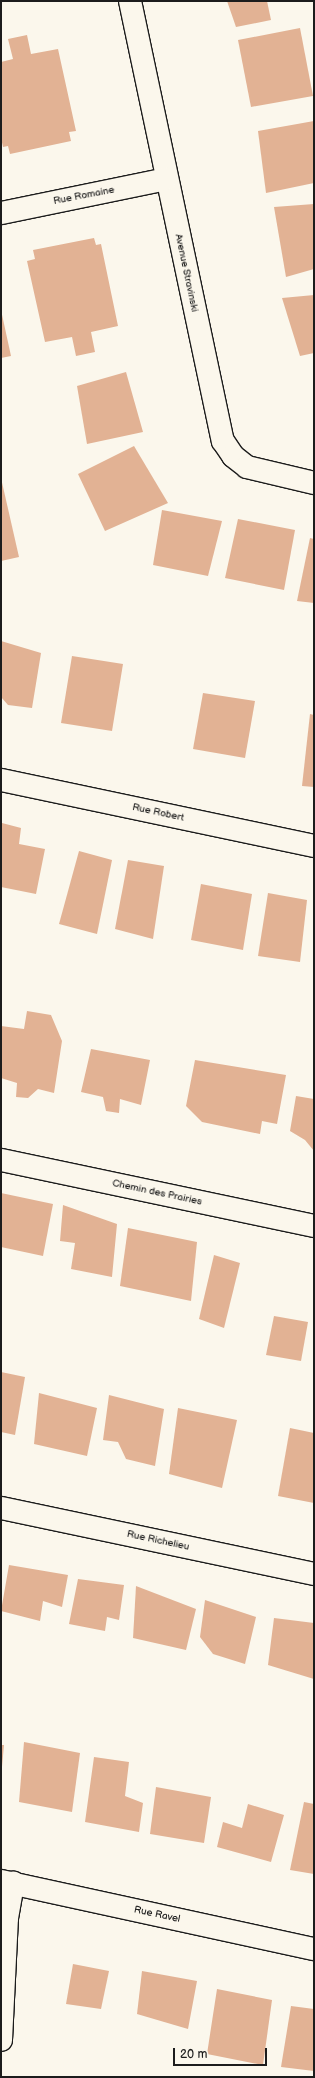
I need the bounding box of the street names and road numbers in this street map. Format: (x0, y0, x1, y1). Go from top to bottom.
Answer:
street label: Rue Romaine (52, 184, 116, 208)
street label: Avenue Stravinski (172, 233, 200, 313)
street label: Rue Robert (131, 802, 185, 824)
street label: Chemin des Prairies (111, 1178, 203, 1208)
street label: Rue Richelieu (126, 1529, 190, 1553)
street label: Rue Ravel (133, 1904, 181, 1926)

